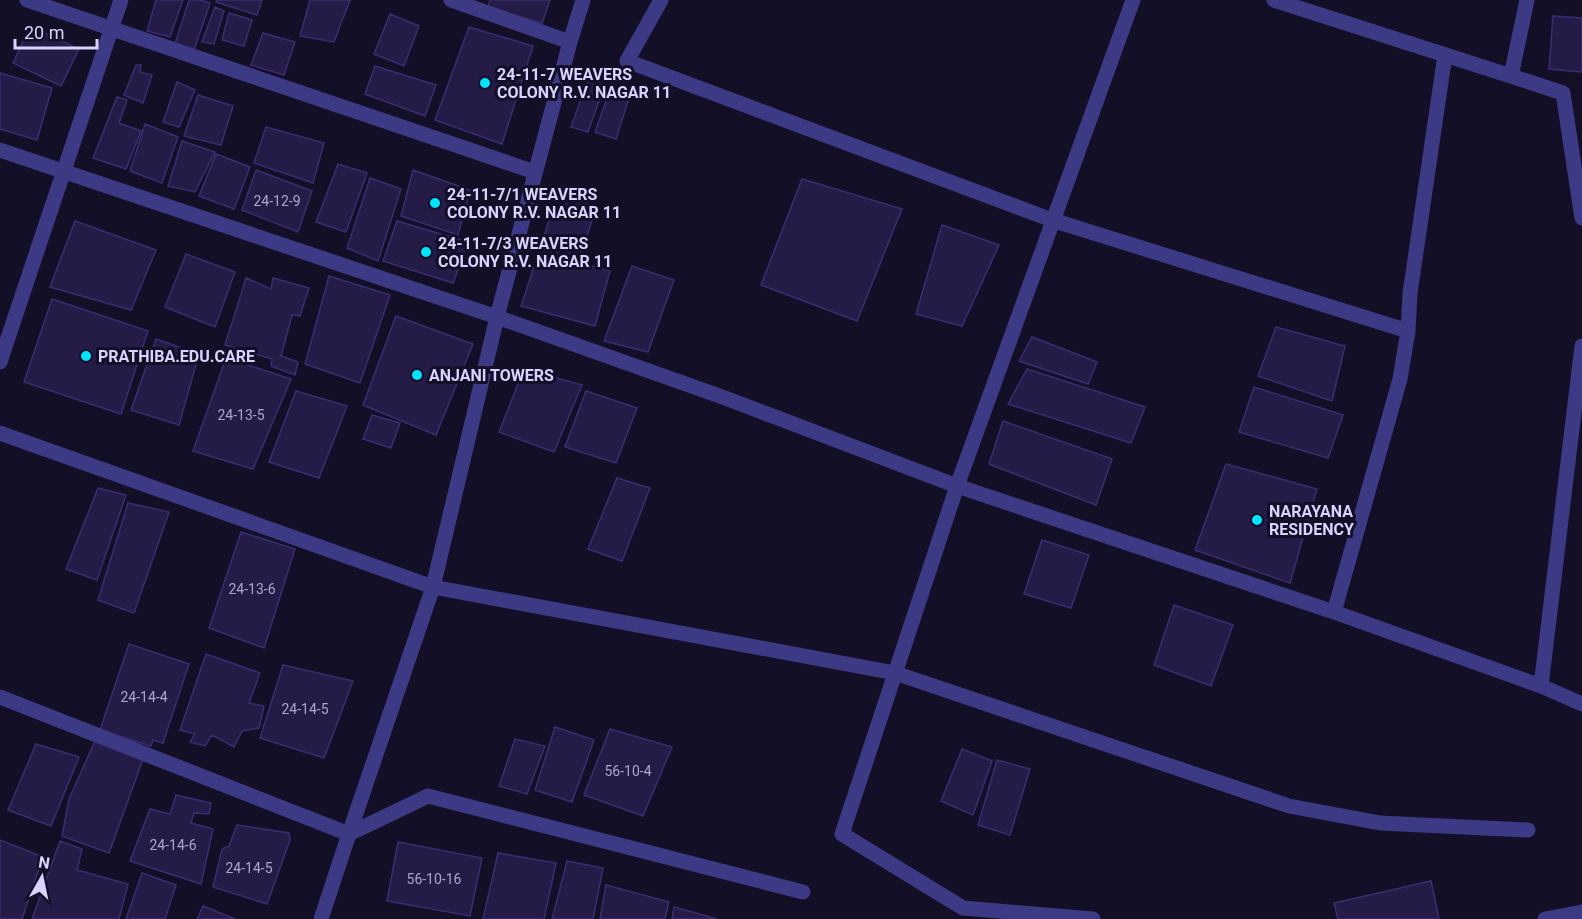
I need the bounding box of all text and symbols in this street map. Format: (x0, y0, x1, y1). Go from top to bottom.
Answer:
scale bar (15, 12, 98, 50)
text: 20 m (24, 22, 64, 43)
place label: 24-11-7 WEAVERS COLONY R.V. NAGAR 11 (497, 65, 671, 102)
marker: 24-11-7 WEAVERS COLONY R.V. NAGAR 11 (478, 76, 492, 90)
place label: 24-11-7/1 WEAVERS COLONY R.V. NAGAR 11 (447, 185, 621, 222)
house number: 24-12-9 (253, 193, 301, 209)
marker: 24-11-7/1 WEAVERS COLONY R.V. NAGAR 11 (428, 196, 442, 210)
place label: 24-11-7/3 WEAVERS COLONY R.V. NAGAR 11 (438, 234, 612, 271)
marker: 24-11-7/3 WEAVERS COLONY R.V. NAGAR 11 (419, 245, 433, 259)
place label: PRATHIBA.EDU.CARE (98, 347, 255, 366)
marker: PRATHIBA.EDU.CARE (79, 349, 93, 363)
place label: ANJANI TOWERS (429, 366, 554, 385)
marker: ANJANI TOWERS (410, 368, 424, 382)
house number: 24-13-5 (217, 407, 265, 423)
place label: NARAYANA RESIDENCY (1269, 502, 1354, 539)
marker: NARAYANA RESIDENCY (1250, 513, 1264, 527)
house number: 24-13-6 (228, 581, 276, 597)
house number: 24-14-4 (120, 689, 168, 705)
house number: 24-14-5 (281, 701, 329, 717)
house number: 56-10-4 (604, 763, 652, 779)
house number: 24-14-6 (149, 837, 197, 853)
north arrow (12, 847, 72, 907)
text: N (37, 852, 51, 873)
house number: 24-14-5 (225, 860, 273, 876)
house number: 56-10-16 (407, 871, 462, 887)

